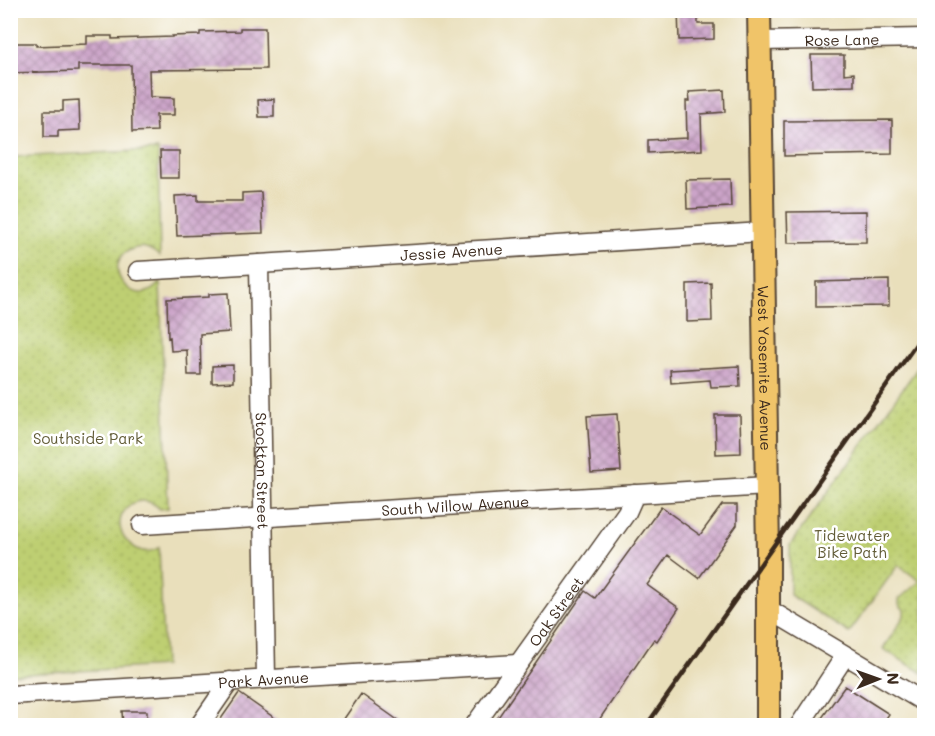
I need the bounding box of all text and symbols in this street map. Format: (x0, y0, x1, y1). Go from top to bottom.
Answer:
street label: Rose Lane (804, 29, 880, 50)
street label: Jessie Avenue (399, 239, 503, 265)
street label: West Yosemite Avenue (754, 285, 776, 451)
street label: Stockton Street (252, 412, 273, 530)
park label: Southside Park (33, 428, 143, 448)
street label: South Willow Avenue (381, 491, 530, 520)
park label: Tidewater Bike Path (814, 525, 890, 562)
street label: Oak Street (524, 572, 588, 650)
north arrow (848, 649, 908, 709)
street label: Park Avenue (218, 667, 309, 692)
text: N (883, 672, 904, 685)

